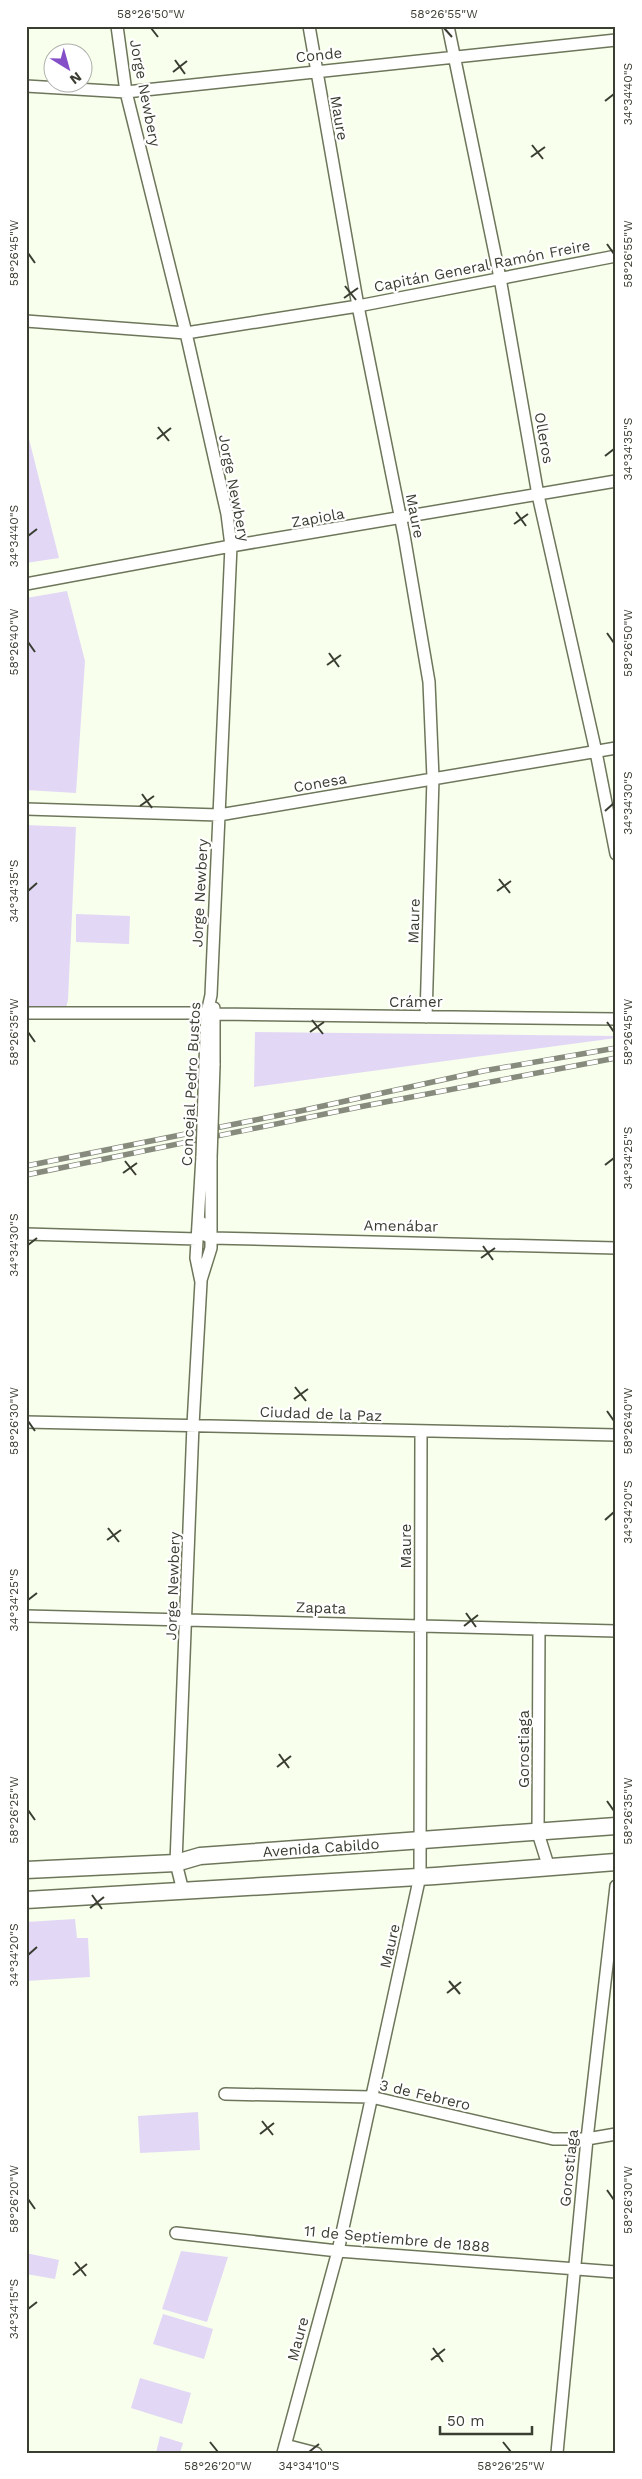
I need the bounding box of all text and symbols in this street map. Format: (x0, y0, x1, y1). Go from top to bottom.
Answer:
text: 58°26'50"W (117, 7, 185, 21)
text: 58°26'55"W (410, 7, 478, 21)
street label: Jorge Newbery (126, 38, 164, 148)
north arrow (42, 42, 92, 92)
street label: Conde (295, 44, 343, 66)
text: 34°34'40"S (621, 63, 635, 125)
text: N (67, 69, 85, 88)
street label: Maure (326, 94, 352, 142)
text: 58°26'45"W (7, 219, 21, 286)
text: 58°26'55"W (621, 220, 635, 288)
street label: Capitán General Ramón Freire (372, 236, 592, 296)
street label: Olleros (531, 411, 557, 465)
text: 34°34'35"S (621, 418, 635, 480)
street label: Jorge Newbery (215, 433, 253, 543)
street label: Maure (402, 492, 428, 540)
street label: Zapiola (290, 504, 346, 532)
text: 34°34'40"S (7, 505, 21, 567)
text: 58°26'40"W (7, 608, 21, 676)
text: 58°26'50"W (621, 609, 635, 677)
street label: Conesa (292, 769, 348, 797)
text: 34°34'30"S (621, 771, 635, 835)
street label: Jorge Newbery (188, 838, 212, 948)
text: 34°34'35"S (7, 860, 21, 922)
street label: Maure (404, 898, 424, 944)
street label: Crámer (389, 993, 443, 1011)
text: 58°26'35"W (7, 998, 21, 1066)
text: 58°26'45"W (621, 998, 635, 1065)
street label: Concejal Pedro Bustos (178, 1001, 204, 1167)
text: 34°34'25"S (621, 1127, 635, 1189)
text: 34°34'30"S (7, 1213, 21, 1277)
street label: Amenábar (364, 1216, 438, 1236)
text: 58°26'30"W (7, 1387, 21, 1455)
text: 58°26'40"W (621, 1387, 635, 1455)
street label: Ciudad de la Paz (259, 1403, 383, 1425)
text: 34°34'20"S (621, 1480, 635, 1544)
street label: Maure (397, 1523, 415, 1569)
street label: Jorge Newbery (162, 1531, 184, 1641)
text: 34°34'25"S (7, 1569, 21, 1631)
street label: Zapata (296, 1598, 347, 1618)
street label: Gorostiaga (515, 1710, 533, 1788)
text: 58°26'25"W (7, 1776, 21, 1844)
text: 58°26'35"W (621, 1777, 635, 1845)
street label: Avenida Cabildo (262, 1835, 380, 1861)
street label: Maure (376, 1922, 404, 1970)
text: 34°34'20"S (7, 1923, 21, 1987)
street label: 3 de Febrero (378, 2076, 472, 2114)
street label: Gorostiaga (556, 2128, 582, 2208)
text: 58°26'20"W (7, 2165, 21, 2233)
text: 58°26'30"W (621, 2166, 635, 2234)
street label: 11 de Septiembre de 1888 (303, 2222, 491, 2256)
text: 34°34'15"S (7, 2279, 21, 2339)
street label: Maure (283, 2315, 313, 2363)
scale bar (440, 2404, 532, 2436)
text: 50 m (447, 2412, 484, 2430)
text: 58°26'20"W (184, 2459, 252, 2473)
text: 34°34'10"S (278, 2459, 340, 2473)
text: 58°26'25"W (477, 2459, 545, 2473)

